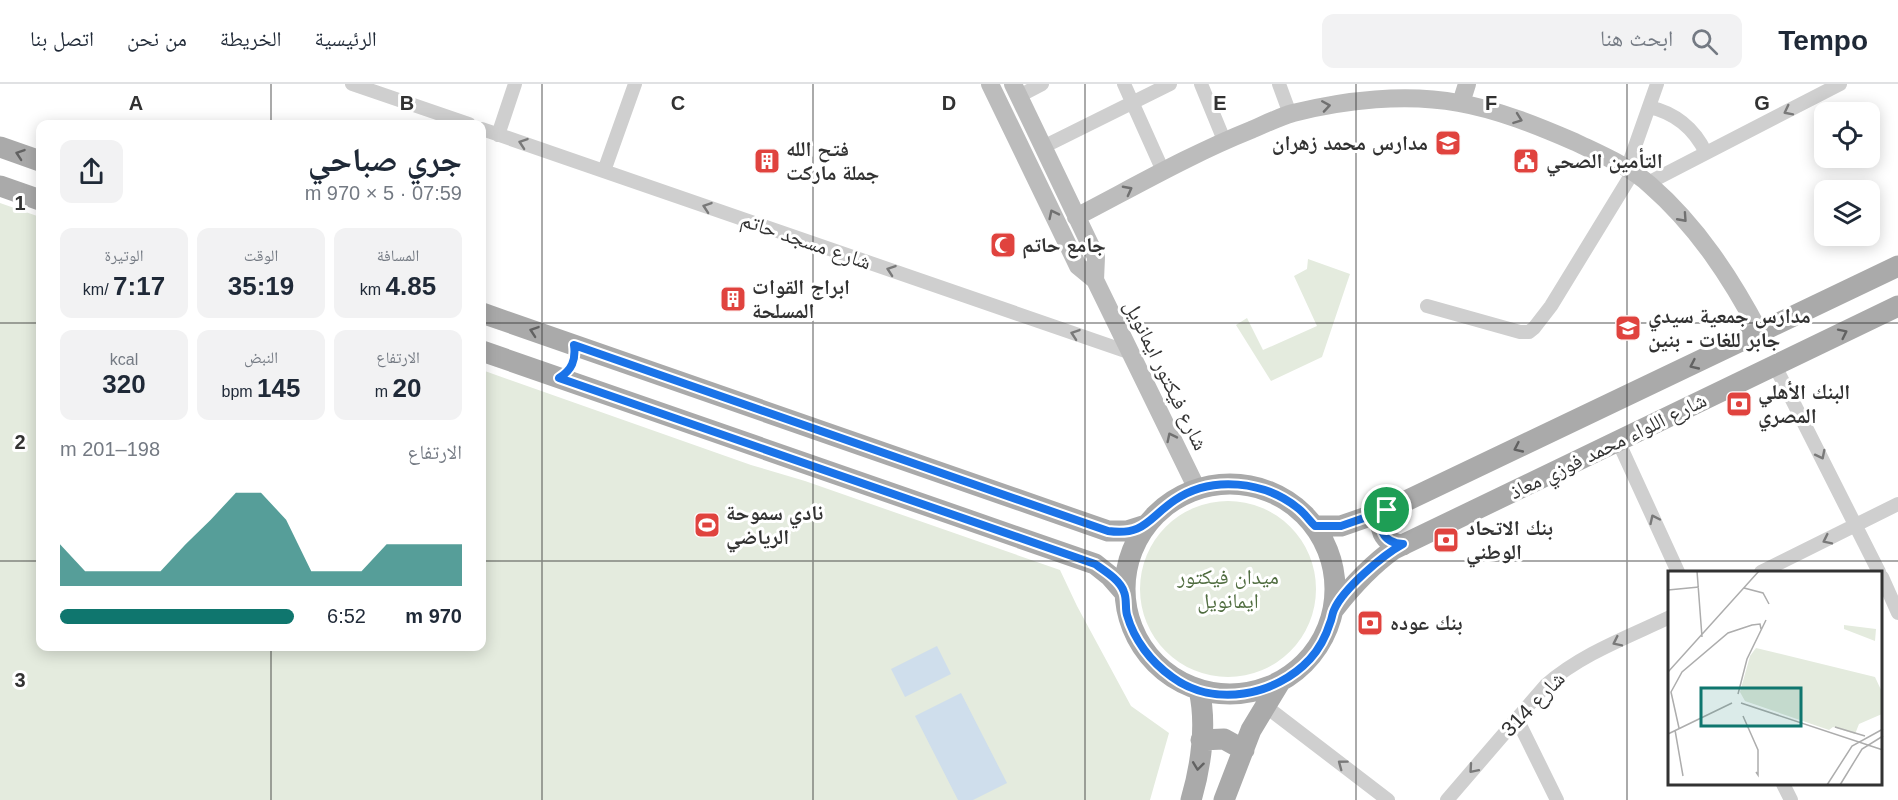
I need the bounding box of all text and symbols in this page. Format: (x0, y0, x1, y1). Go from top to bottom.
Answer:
search box (1322, 14, 1742, 68)
icon: search (1688, 25, 1721, 58)
text: Tempo (1778, 25, 1868, 56)
text: ابحث هنا (1600, 26, 1673, 51)
text: اتصل بنا (30, 27, 94, 50)
text: من نحن (127, 27, 187, 50)
text: الخريطة (220, 27, 282, 50)
text: الرئيسية (315, 27, 377, 50)
text: A (129, 92, 143, 114)
text: B (400, 92, 414, 114)
text: C (671, 92, 685, 114)
text: D (942, 92, 956, 114)
text: E (1213, 92, 1227, 114)
text: F (1485, 92, 1497, 114)
text: G (1754, 92, 1770, 114)
one-way arrow (1321, 100, 1331, 113)
map controls (1814, 102, 1880, 246)
button: locate (1814, 102, 1880, 168)
one-way arrow (1784, 104, 1795, 115)
one-way arrow (1512, 112, 1523, 125)
school or university icon: مدارس محمد زهران (1433, 128, 1463, 158)
place label: مدارس محمد زهران (1272, 131, 1428, 156)
one-way arrow (518, 137, 529, 150)
place label: فتح الله جملة ماركت (786, 137, 879, 184)
button: share (60, 140, 123, 203)
text: جري صباحي (308, 141, 462, 178)
building icon: فتح الله جملة ماركت (752, 146, 782, 176)
public building icon: التأمين الصحي (1511, 146, 1541, 176)
place label: التأمين الصحي (1546, 147, 1663, 177)
one-way arrow (15, 149, 26, 162)
button: layers (1814, 180, 1880, 246)
text: 07:59 · 5 × 970 m (305, 182, 462, 204)
one-way arrow (1122, 185, 1133, 197)
text: 1 (14, 192, 26, 214)
one-way arrow (702, 201, 713, 214)
street label: شارع مسجد حاتم (737, 208, 874, 276)
one-way arrow (1048, 210, 1060, 221)
one-way arrow (1676, 212, 1687, 222)
mosque icon: جامع حاتم (988, 230, 1018, 260)
place label: جامع حاتم (1022, 233, 1106, 259)
text: الوتيرة (105, 247, 143, 264)
text: الوقت (244, 247, 278, 264)
text: المسافة (377, 247, 419, 264)
one-way arrow (886, 265, 897, 278)
text: 7:17 (113, 271, 165, 301)
text: 35:19 (228, 271, 294, 301)
text: 4.85 (386, 271, 436, 301)
place label: ابراج القوات المسلحة (752, 275, 850, 322)
text: /km (83, 281, 113, 298)
text: km (360, 281, 386, 298)
building icon: ابراج القوات المسلحة (718, 284, 748, 314)
street label: شارع فيكتور ايمانويل (1118, 296, 1213, 455)
place label: مدارس جمعية سيدي جابر للغات - بنين (1648, 304, 1811, 353)
school or university icon: مدارس جمعية سيدي جابر للغات - بنين (1613, 313, 1643, 343)
one-way arrow (529, 326, 540, 339)
one-way arrow (1837, 328, 1848, 340)
one-way arrow (1071, 329, 1081, 341)
text: النبض (244, 349, 278, 366)
text: الارتفاع (376, 349, 420, 366)
text: kcal (110, 351, 138, 368)
one-way arrow (1689, 357, 1700, 369)
text: 320 (102, 369, 146, 399)
text: 145 (257, 373, 300, 403)
text: 20 (392, 373, 421, 403)
place label: البنك الأهلي المصري (1758, 380, 1850, 432)
text: bpm (222, 383, 257, 400)
text: m (375, 383, 392, 400)
street label: شارع اللواء محمد فوزي معاذ (1506, 388, 1712, 508)
bank icon: البنك الأهلي المصري (1724, 389, 1754, 419)
text: 2 (14, 431, 26, 453)
one-way arrow (1167, 432, 1179, 443)
text: 198–201 m (60, 438, 160, 460)
one-way arrow (1513, 440, 1524, 452)
text: الارتفاع (407, 441, 462, 463)
one-way arrow (1813, 449, 1825, 460)
pin (1361, 484, 1412, 535)
icon: arrive (1370, 493, 1403, 526)
place label: نادي سموحة الرياضي (726, 501, 823, 553)
sports icon: نادي سموحة الرياضي (692, 510, 722, 540)
one-way arrow (1649, 514, 1661, 525)
place label: بنك الاتحاد الوطني (1466, 516, 1553, 568)
bank icon: بنك الاتحاد الوطني (1431, 525, 1461, 555)
one-way arrow (1822, 532, 1833, 544)
park label: ميدان فيكتور ايمانويل (1176, 565, 1279, 614)
inset map (1668, 571, 1883, 785)
text: 6:52 (327, 605, 366, 627)
text: 970 m (405, 605, 462, 627)
bank icon: بنك عوده (1355, 608, 1385, 638)
place label: بنك عوده (1390, 611, 1463, 635)
one-way arrow (1613, 635, 1624, 647)
street label: شارع 314 (1496, 667, 1570, 742)
text: 3 (14, 669, 26, 691)
one-way arrow (1337, 761, 1348, 772)
one-way arrow (1192, 762, 1205, 771)
one-way arrow (1470, 762, 1481, 773)

